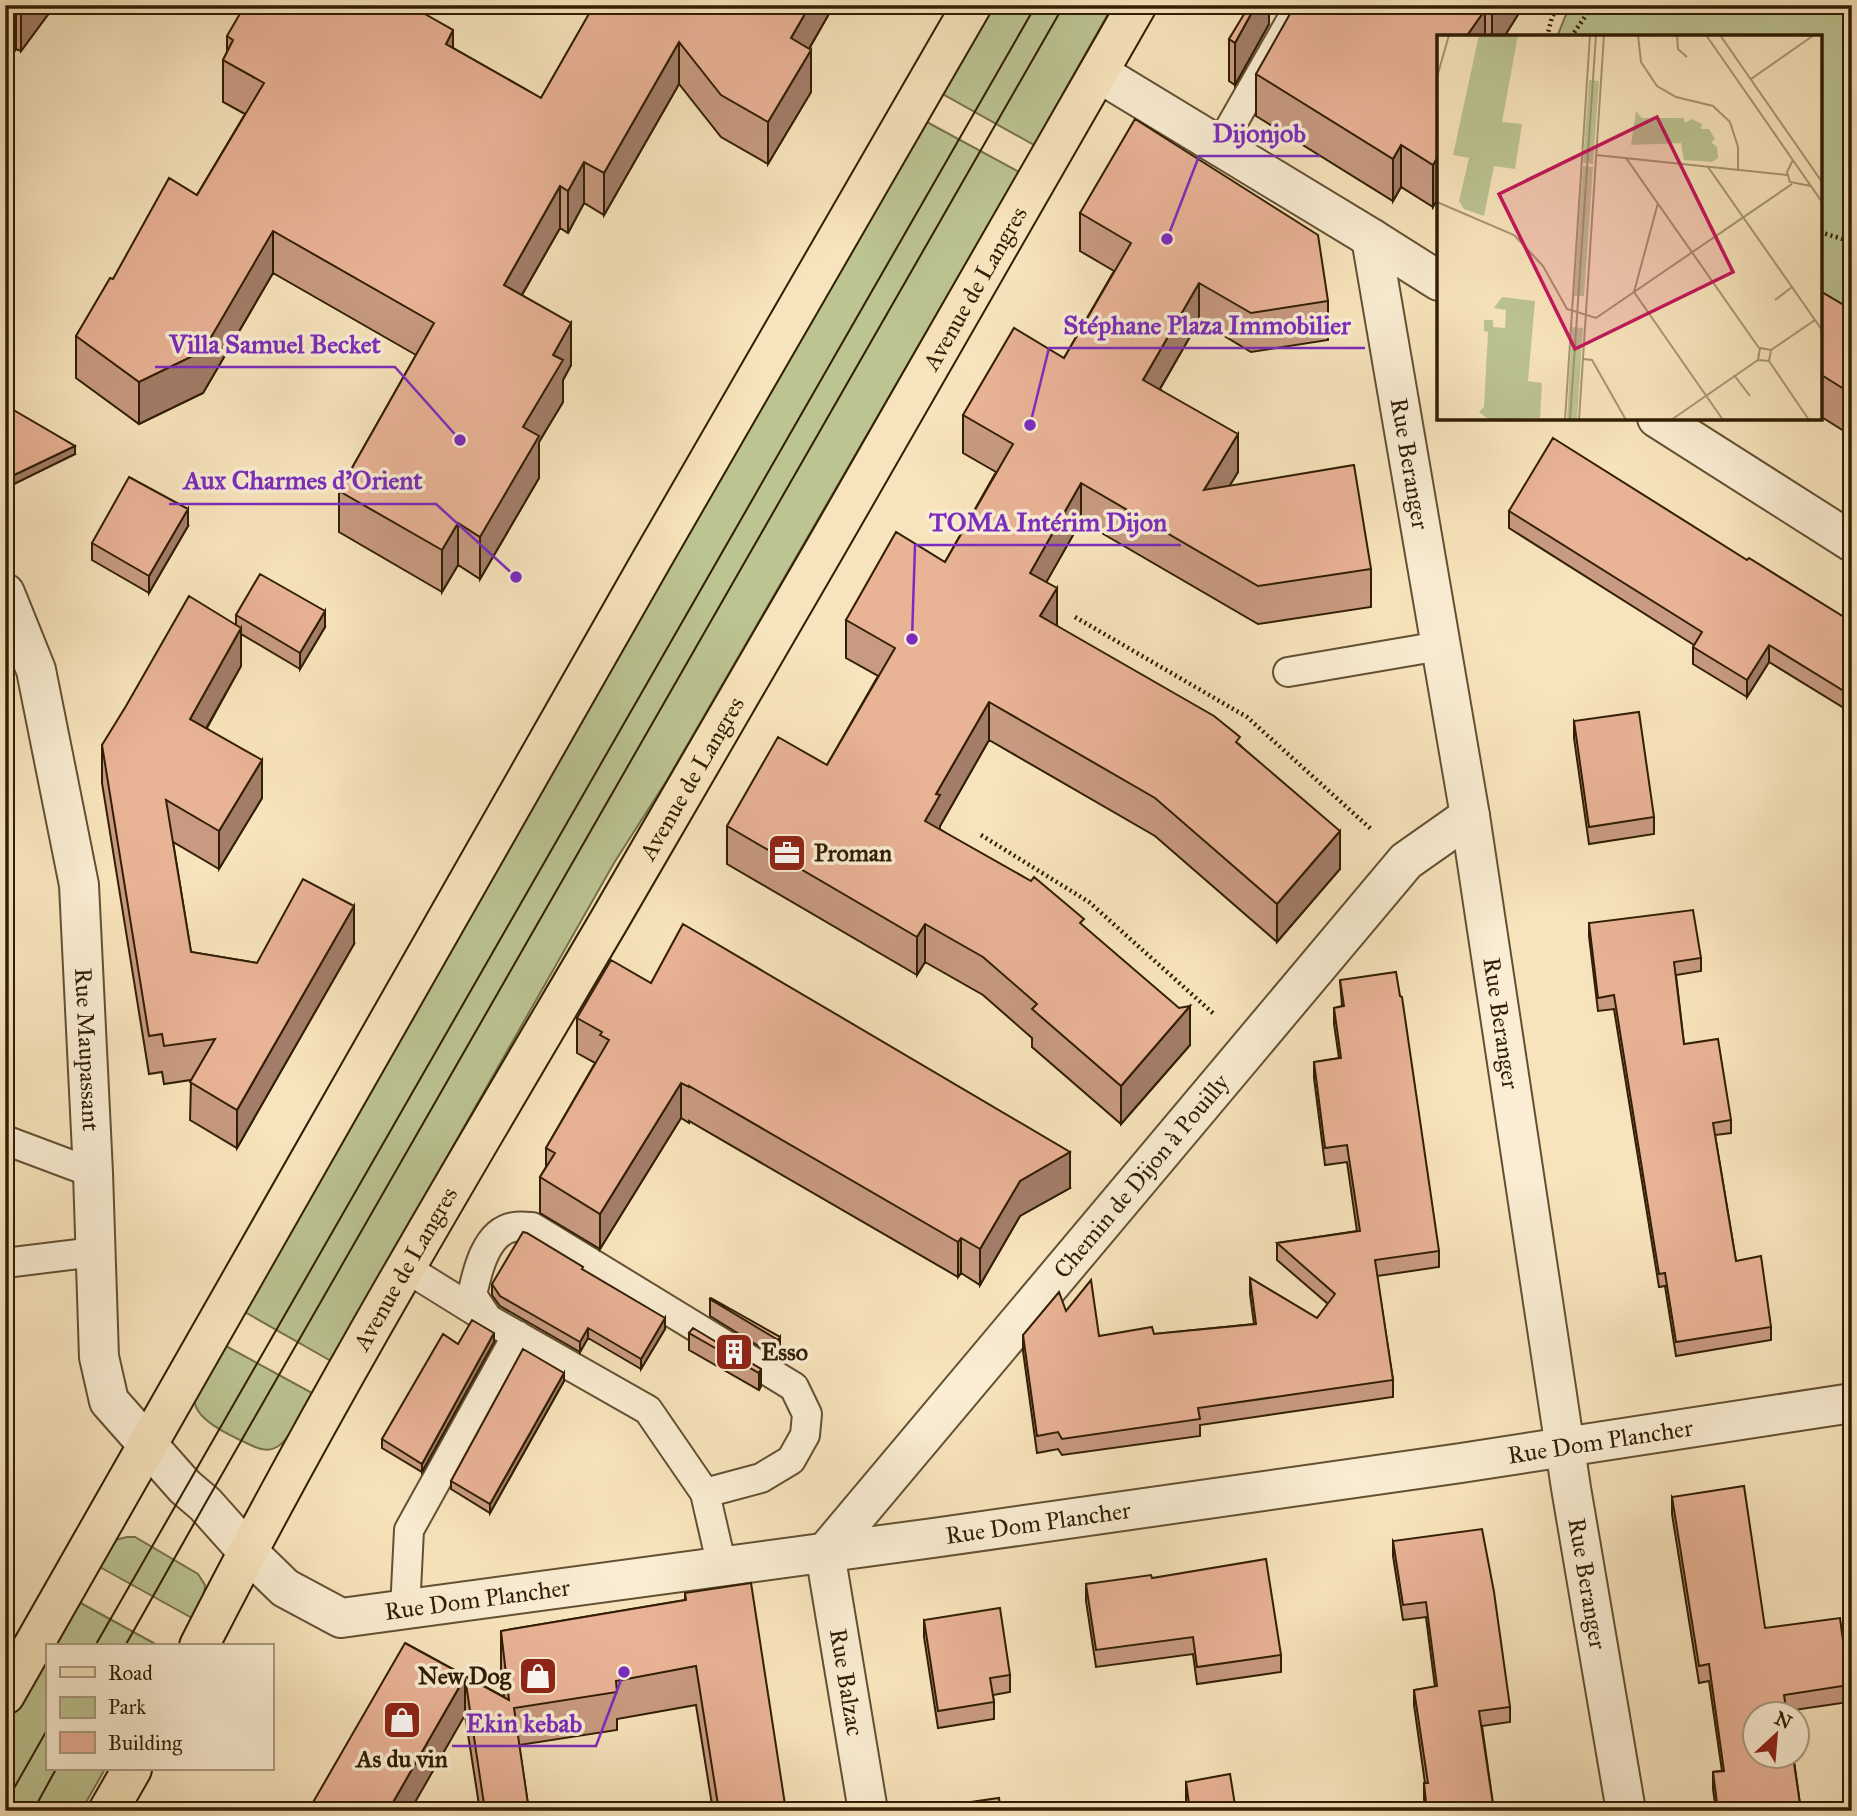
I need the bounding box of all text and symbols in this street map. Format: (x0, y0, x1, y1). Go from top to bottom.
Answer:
inset map (1437, 35, 1822, 420)
callout: Dijonjob (1199, 109, 1320, 156)
text: Dijonjob (1212, 117, 1306, 149)
street label: Avenue de Langres (916, 201, 1034, 377)
callout: Stéphane Plaza Immobilier (1049, 301, 1365, 348)
text: Stéphane Plaza Immobilier (1063, 309, 1352, 341)
callout: Villa Samuel Becket (155, 320, 395, 367)
text: Villa Samuel Becket (168, 328, 382, 360)
street label: Rue Beranger (1384, 396, 1436, 532)
callout: Aux Charmes d'Orient (169, 457, 436, 504)
text: Aux Charmes d'Orient (182, 464, 423, 496)
callout: TOMA Intérim Dijon (915, 498, 1181, 545)
text: TOMA Intérim Dijon (928, 506, 1167, 538)
street label: Avenue de Langres (632, 691, 751, 866)
office icon: Proman (766, 832, 808, 874)
place label: Proman (814, 838, 892, 868)
street label: Rue Beranger (1476, 955, 1526, 1091)
street label: Rue Maupassant (68, 967, 106, 1132)
street label: Chemin de Dijon à Pouilly (1047, 1067, 1236, 1285)
street label: Avenue de Langres (346, 1181, 464, 1357)
building icon: Esso (713, 1331, 755, 1373)
place label: Esso (761, 1337, 808, 1367)
street label: Rue Dom Plancher (1506, 1413, 1695, 1471)
street label: Rue Dom Plancher (943, 1495, 1133, 1551)
street label: Rue Beranger (1561, 1516, 1613, 1652)
street label: Rue Dom Plancher (383, 1572, 572, 1627)
street label: Rue Balzac (823, 1626, 870, 1738)
legend (46, 1644, 273, 1770)
shop icon: New Dog (517, 1655, 559, 1697)
text: Road (108, 1660, 153, 1686)
place label: New Dog (418, 1661, 512, 1691)
text: Park (108, 1694, 146, 1720)
shop icon: As du vin (381, 1699, 423, 1741)
callout: Ekin kebab (452, 1699, 596, 1746)
north arrow (1742, 1700, 1812, 1770)
text: N (1771, 1706, 1796, 1734)
text: Ekin kebab (466, 1707, 583, 1739)
text: Building (108, 1730, 182, 1756)
place label: As du vin (354, 1744, 448, 1774)

